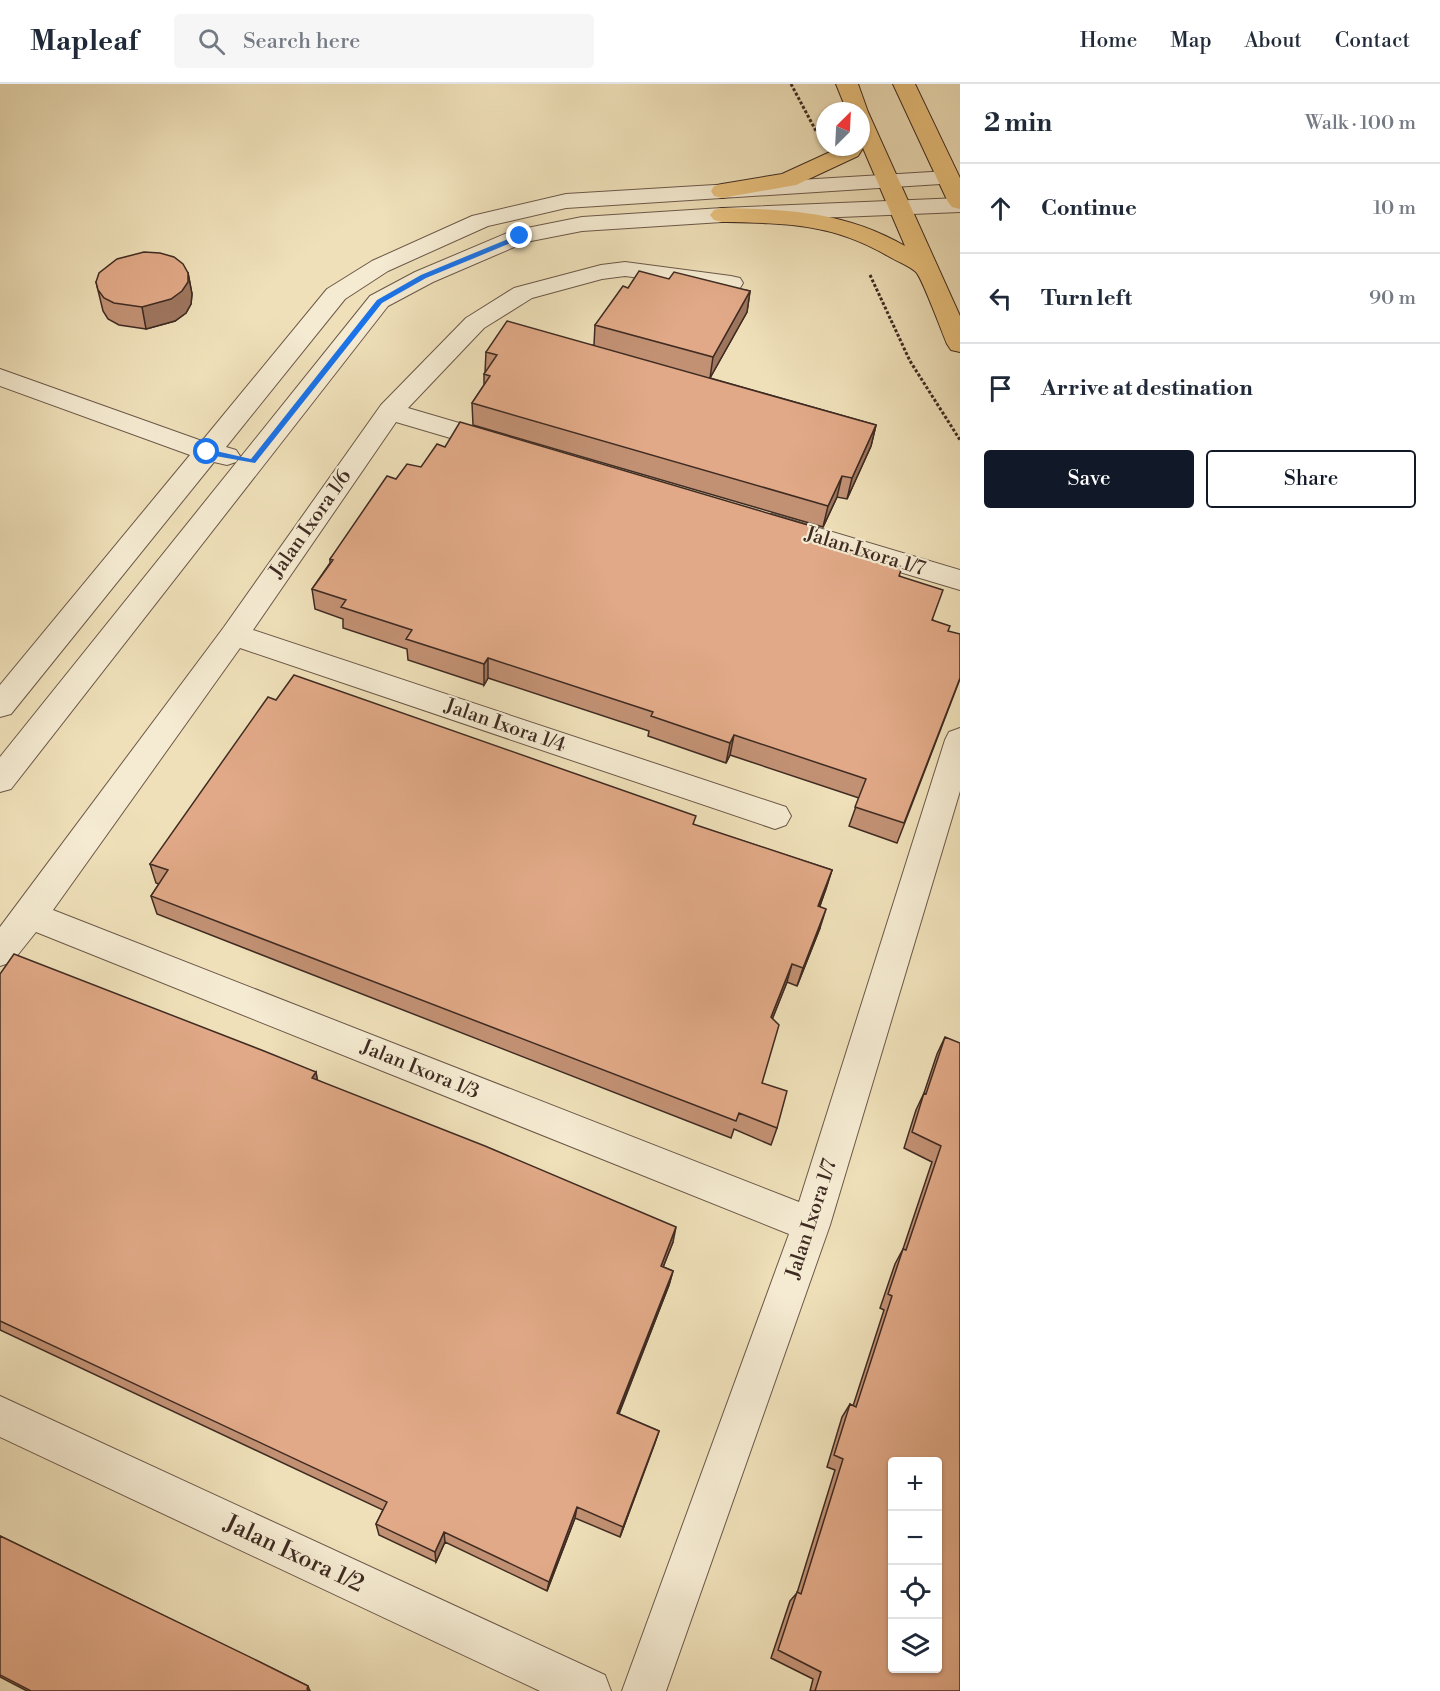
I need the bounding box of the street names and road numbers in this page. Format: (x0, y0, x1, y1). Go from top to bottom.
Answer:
street label: Jalan Ixora 1/6 (264, 465, 358, 584)
street label: Jalan Ixora 1/7 (801, 522, 928, 582)
street label: Jalan Ixora 1/4 (440, 693, 569, 758)
street label: Jalan Ixora 1/3 (356, 1035, 483, 1105)
street label: Jalan Ixora 1/7 (781, 1156, 843, 1283)
street label: Jalan Ixora 1/2 (218, 1508, 369, 1599)

